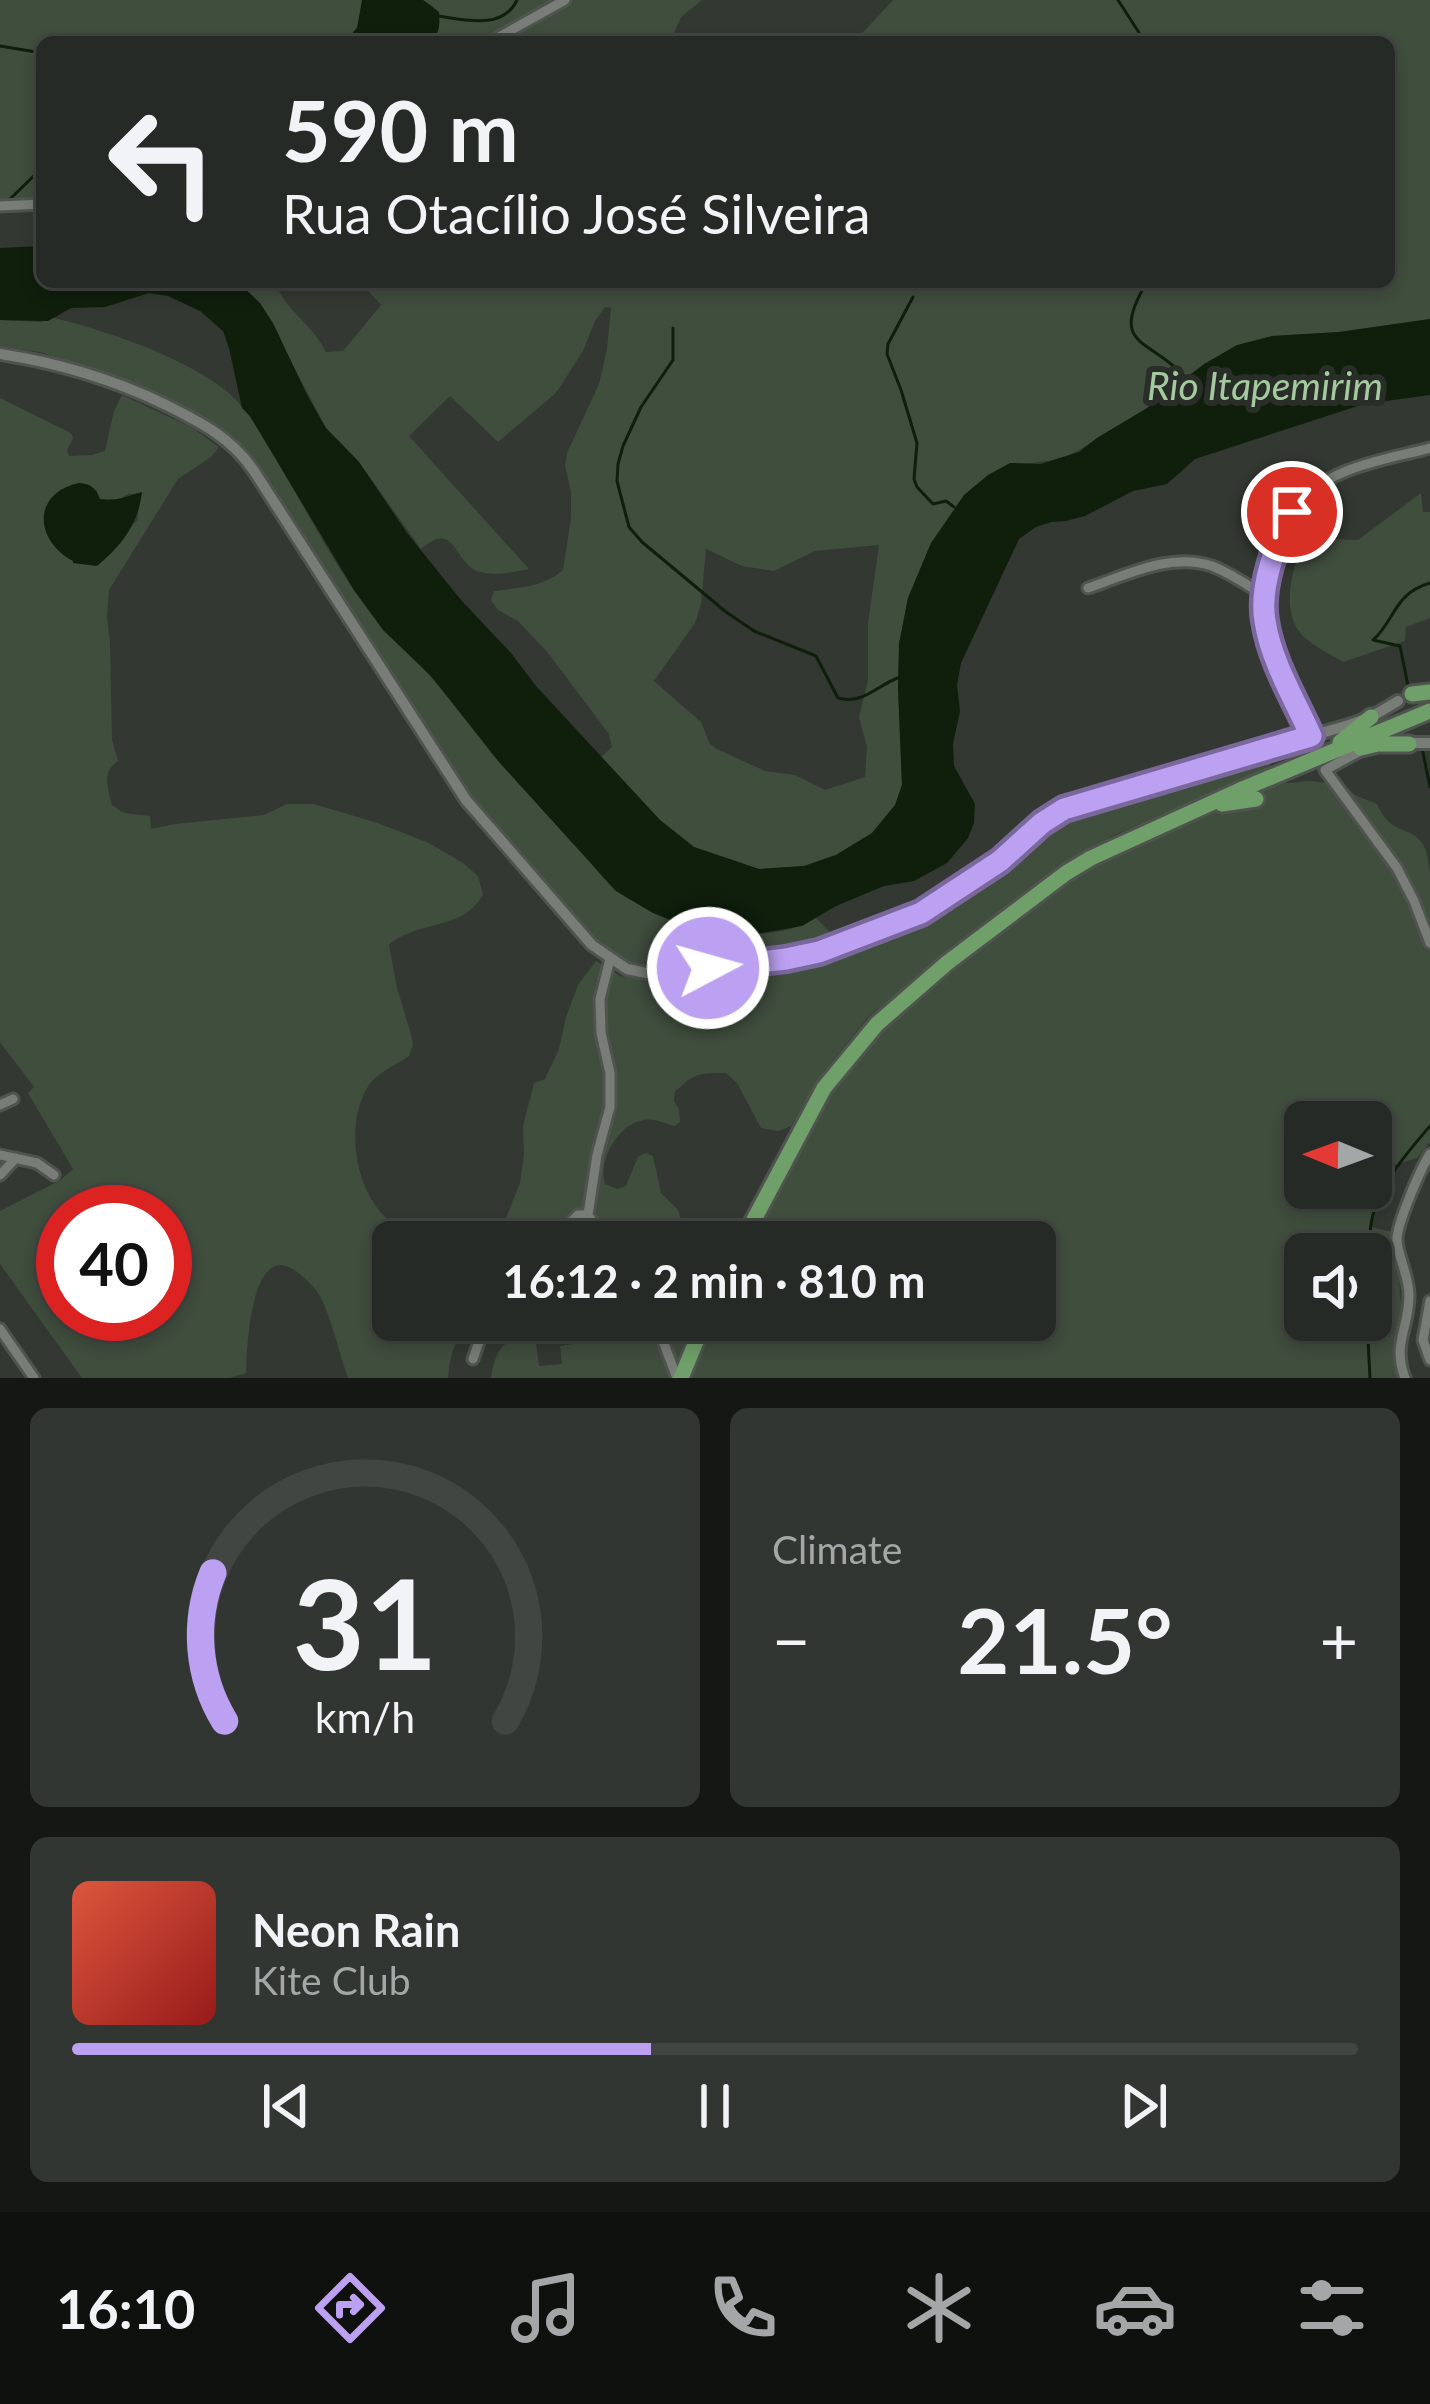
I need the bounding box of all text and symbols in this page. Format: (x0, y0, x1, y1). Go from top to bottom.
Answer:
text: 590 m (282, 79, 519, 180)
icon: left (84, 84, 240, 240)
text: Rua Otacílio José Silveira (282, 181, 871, 246)
water label: Rio Itapemirim (1147, 362, 1383, 408)
pin (1241, 461, 1343, 563)
icon: arrive (1259, 479, 1325, 545)
position arrow (645, 905, 771, 1031)
north arrow (1284, 1101, 1392, 1209)
map controls (1284, 1101, 1392, 1341)
speed limit sign: 40 (36, 1185, 192, 1341)
button: sound (1284, 1233, 1392, 1341)
text: 16:12 · 2 min · 810 m (503, 1254, 925, 1308)
text: Climate (772, 1526, 902, 1572)
text: 31 (293, 1547, 437, 1697)
text: 21.5° (957, 1585, 1173, 1693)
text: − (772, 1600, 810, 1679)
text: + (1320, 1600, 1358, 1679)
text: km/h (315, 1690, 415, 1741)
text: Neon Rain (252, 1903, 460, 1957)
text: Kite Club (252, 1957, 411, 2003)
icon: previous (253, 2073, 319, 2139)
icon: pause (682, 2073, 748, 2139)
icon: next (1111, 2073, 1177, 2139)
icon: directions (308, 2266, 392, 2350)
icon: music (504, 2266, 588, 2350)
icon: phone (701, 2266, 785, 2350)
icon: climate (897, 2266, 981, 2350)
icon: car (1093, 2266, 1177, 2350)
icon: filters (1290, 2266, 1374, 2350)
text: 16:10 (56, 2276, 195, 2341)

